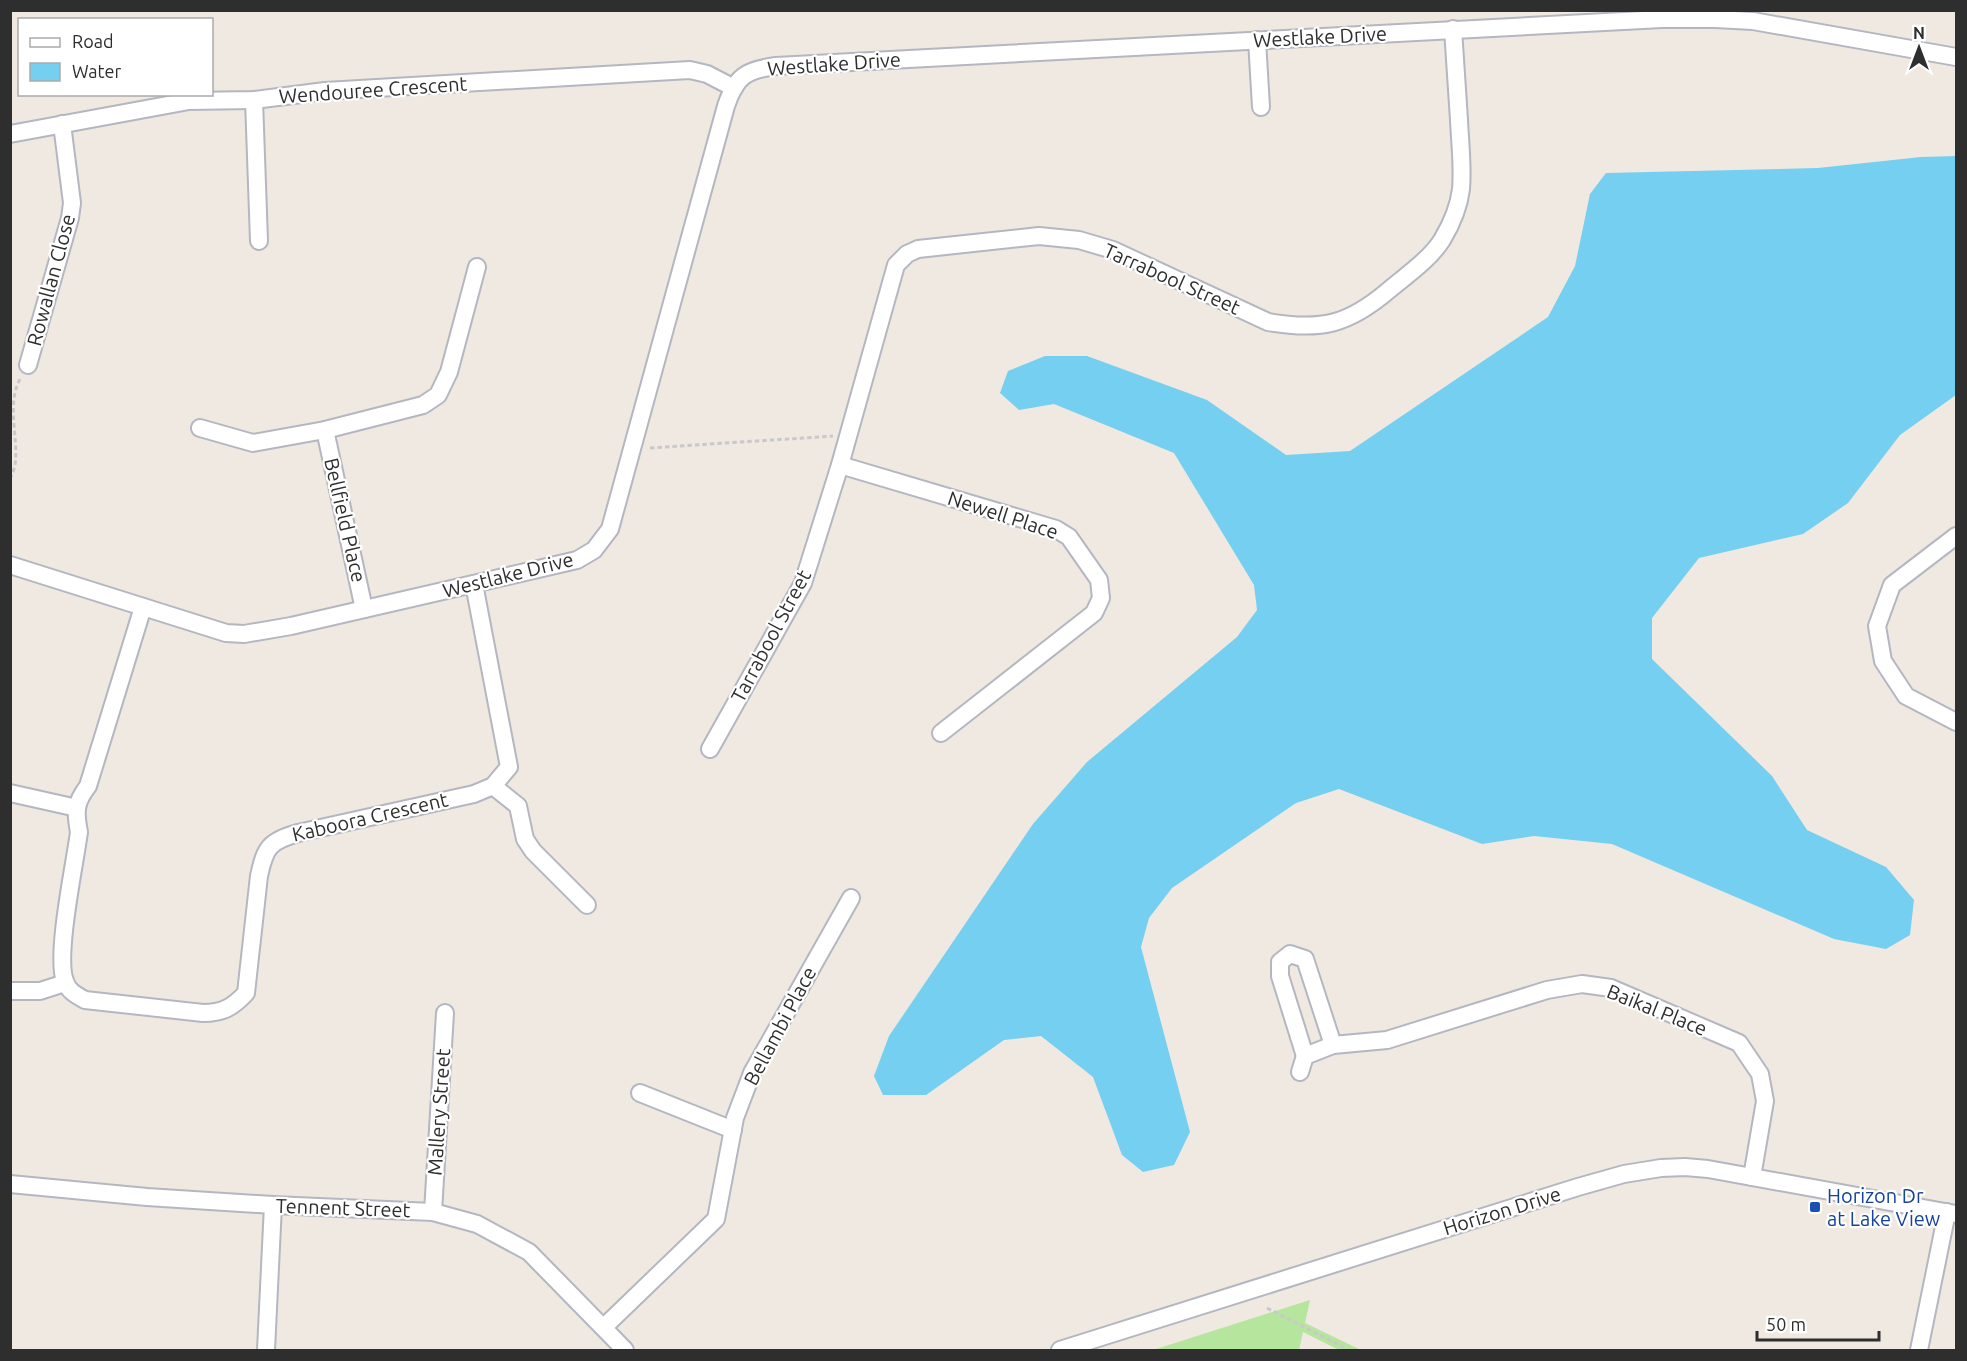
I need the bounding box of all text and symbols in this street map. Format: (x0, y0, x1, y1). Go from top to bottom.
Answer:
legend (18, 18, 213, 96)
north arrow (1889, 18, 1949, 78)
street label: Westlake Drive (1252, 22, 1387, 51)
text: N (1913, 24, 1925, 42)
text: Road (72, 31, 114, 51)
street label: Westlake Drive (766, 47, 902, 80)
text: Water (72, 61, 122, 81)
street label: Wendouree Crescent (278, 71, 468, 108)
street label: Rowallan Close (22, 211, 79, 348)
street label: Tarrabool Street (1100, 238, 1244, 319)
street label: Bellfield Place (320, 455, 371, 584)
street label: Newell Place (945, 486, 1061, 543)
street label: Westlake Drive (440, 547, 576, 602)
street label: Tarrabool Street (726, 565, 815, 706)
street label: Kaboora Crescent (290, 787, 450, 846)
street label: Bellambi Place (739, 963, 820, 1089)
street label: Baikal Place (1604, 979, 1711, 1040)
street label: Mallery Street (423, 1048, 454, 1176)
street label: Horizon Drive (1440, 1182, 1564, 1239)
place label: Horizon Dr at Lake View (1827, 1184, 1941, 1230)
street label: Tennent Street (275, 1194, 411, 1221)
marker: Horizon Dr at Lake View (1808, 1200, 1822, 1214)
scale bar (1757, 1304, 1878, 1342)
text: 50 m (1766, 1314, 1806, 1334)

